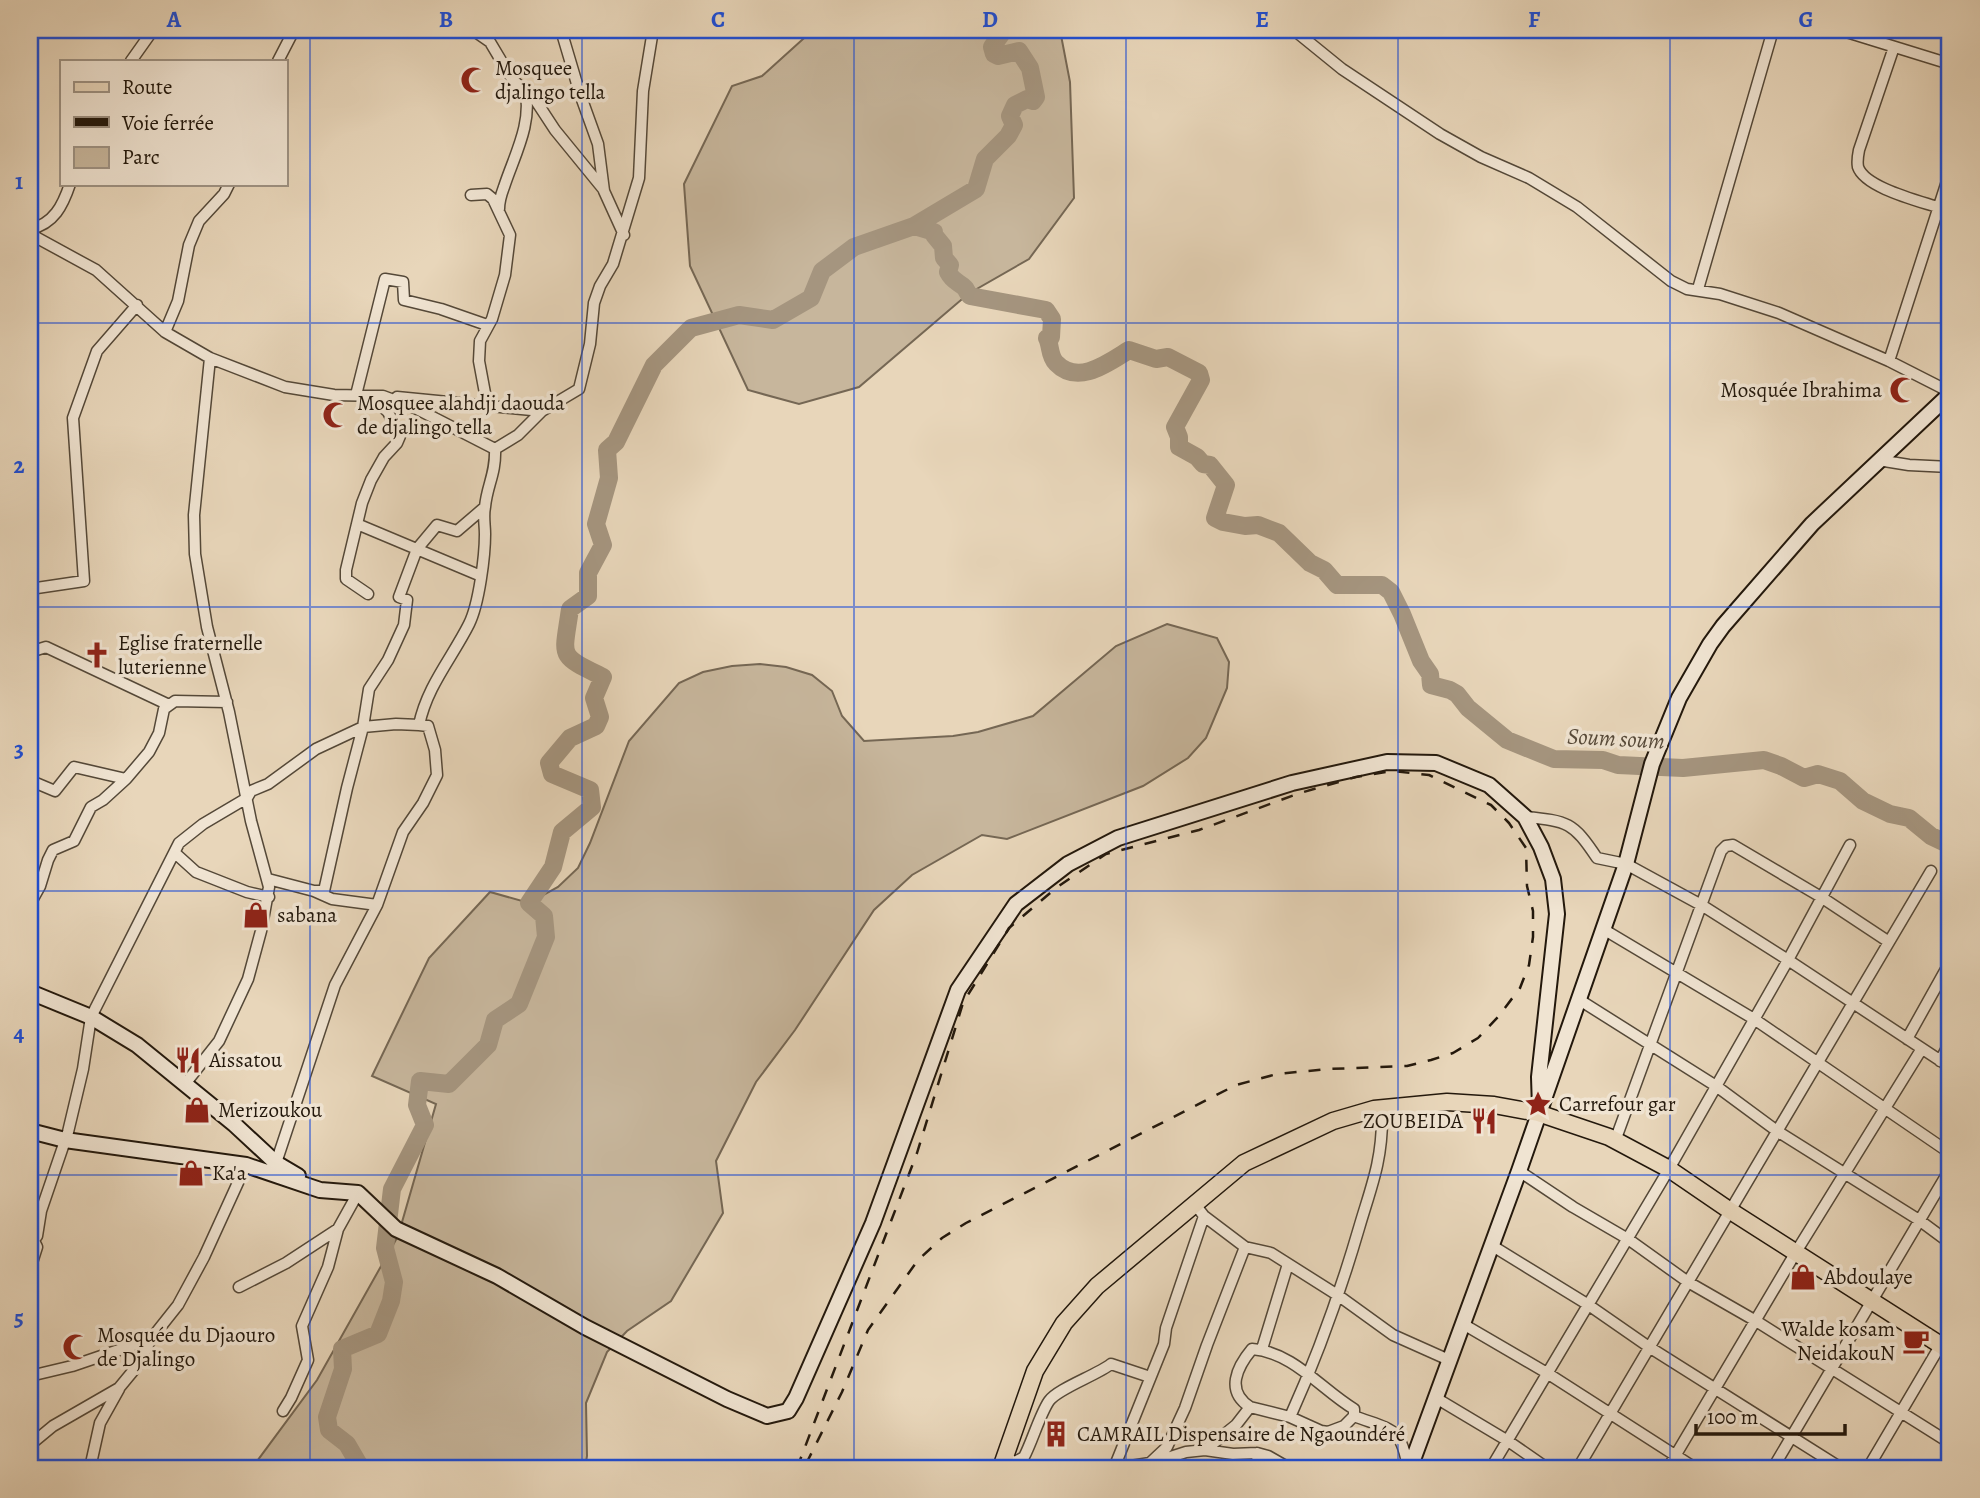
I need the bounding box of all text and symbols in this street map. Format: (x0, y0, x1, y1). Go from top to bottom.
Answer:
text: A (166, 4, 182, 35)
text: B (439, 4, 453, 35)
text: C (711, 4, 725, 35)
text: D (982, 4, 998, 35)
text: E (1255, 4, 1269, 35)
text: F (1528, 4, 1541, 35)
text: G (1798, 4, 1814, 35)
place label: Mosquee djalingo tella (495, 54, 606, 106)
legend (60, 60, 287, 186)
mosque icon: Mosquee djalingo tella (459, 65, 489, 95)
text: Route (122, 73, 172, 101)
text: Voie ferrée (121, 109, 214, 137)
text: Parc (122, 143, 160, 171)
text: 1 (15, 166, 23, 197)
mosque icon: Mosquée Ibrahima (1888, 375, 1918, 405)
place label: Mosquée Ibrahima (1720, 376, 1882, 404)
place label: Mosquee alahdji daouda de djalingo tella (357, 389, 565, 441)
mosque icon: Mosquee alahdji daouda de djalingo tella (321, 400, 351, 430)
text: 2 (13, 450, 25, 481)
place label: Eglise fraternelle luterienne (118, 629, 263, 681)
church icon: Eglise fraternelle luterienne (82, 640, 112, 670)
water label: Soum soum (1566, 720, 1666, 757)
text: 3 (14, 734, 24, 765)
shop icon: sabana (241, 900, 271, 930)
place label: sabana (277, 901, 337, 929)
text: 4 (14, 1018, 25, 1049)
restaurant icon: Aissatou (173, 1045, 203, 1075)
place label: Aissatou (208, 1046, 283, 1074)
place icon: Carrefour gar (1523, 1089, 1553, 1119)
place label: Carrefour gar (1559, 1090, 1676, 1118)
shop icon: Merizoukou (182, 1095, 212, 1125)
place label: Merizoukou (218, 1096, 323, 1124)
restaurant icon: ZOUBEIDA (1469, 1106, 1499, 1136)
place label: ZOUBEIDA (1363, 1107, 1464, 1135)
shop icon: Ka'a (176, 1158, 206, 1188)
place label: Ka'a (212, 1159, 247, 1187)
shop icon: Abdoulaye (1788, 1262, 1818, 1292)
place label: Abdoulaye (1823, 1263, 1913, 1291)
text: 5 (14, 1302, 24, 1333)
place label: Walde kosam NeidakouN (1780, 1315, 1895, 1367)
place label: Mosquée du Djaouro de Djalingo (97, 1321, 275, 1373)
cafe icon: Walde kosam NeidakouN (1901, 1326, 1931, 1356)
mosque icon: Mosquée du Djaouro de Djalingo (61, 1332, 91, 1362)
scale bar (1696, 1393, 1845, 1437)
text: 100 m (1707, 1403, 1758, 1431)
building icon: CAMRAIL Dispensaire de Ngaoundéré (1041, 1419, 1071, 1449)
place label: CAMRAIL Dispensaire de Ngaoundéré (1077, 1420, 1405, 1448)

